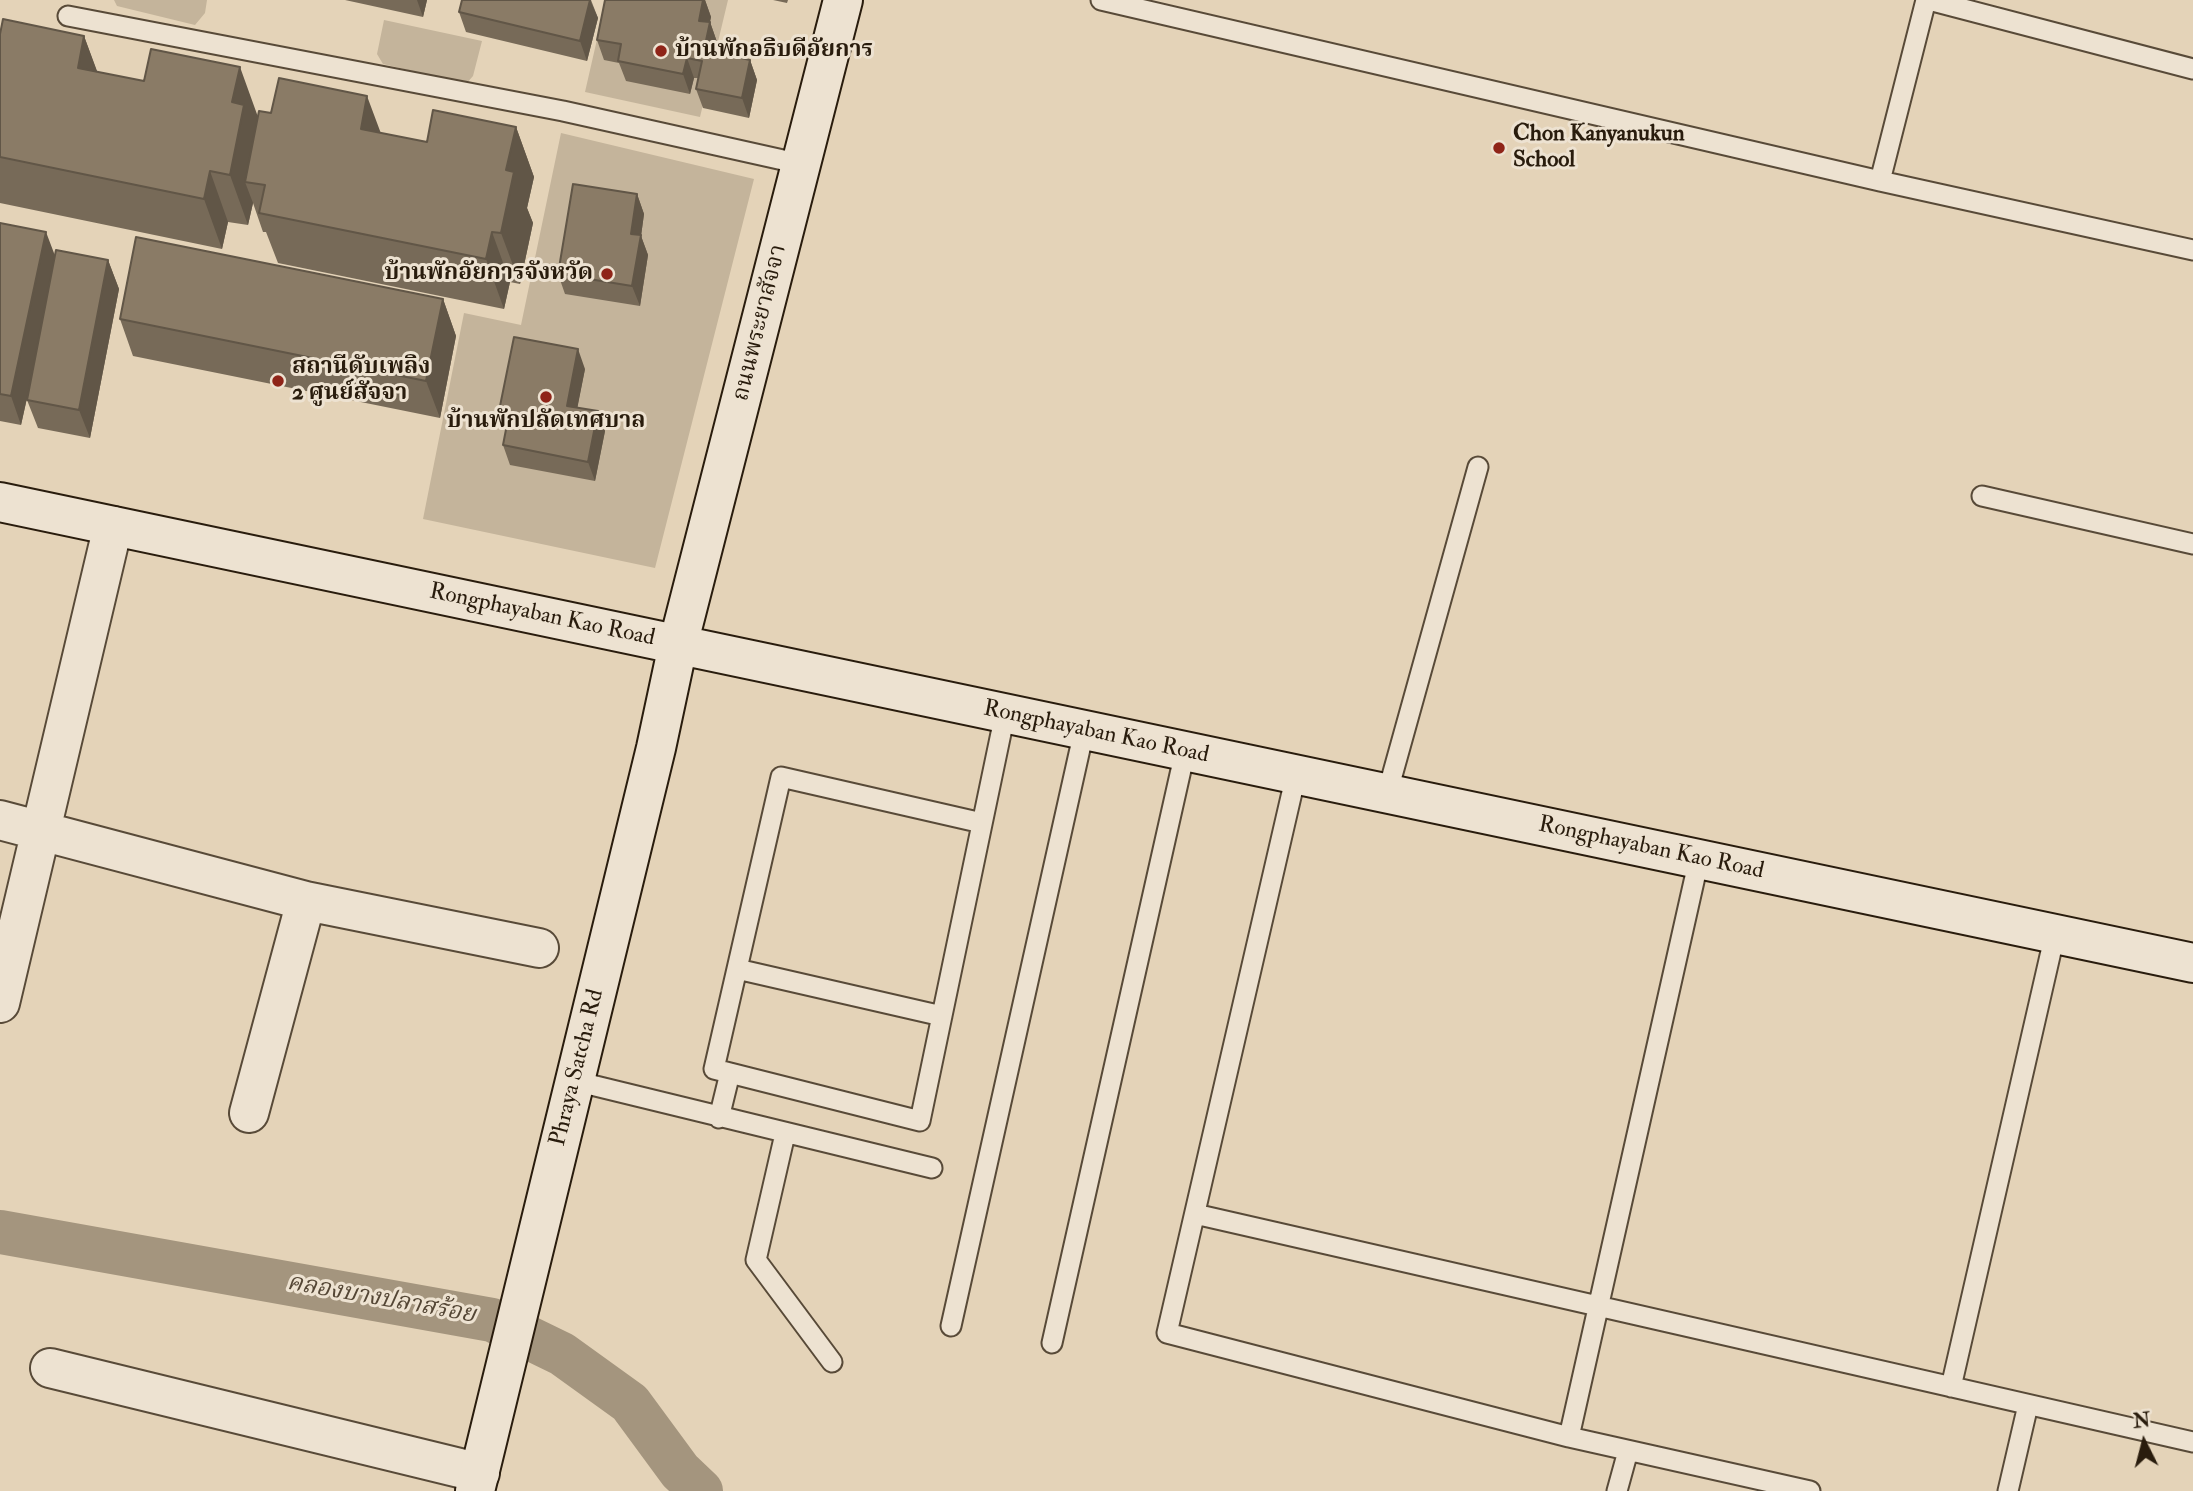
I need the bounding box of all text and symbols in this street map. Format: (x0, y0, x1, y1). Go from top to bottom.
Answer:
place label: บ้านพักอธิบดีอัยการ (675, 37, 873, 65)
marker: บ้านพักอธิบดีอัยการ (653, 43, 669, 59)
place label: Chon Kanyanukun School (1513, 121, 1685, 175)
marker: Chon Kanyanukun School (1491, 140, 1507, 156)
street label: ถนนพระยาสัจจา (728, 242, 794, 404)
place label: บ้านพักอัยการจังหวัด (384, 260, 593, 288)
marker: บ้านพักอัยการจังหวัด (599, 266, 615, 282)
place label: สถานีดับเพลิง 2 ศูนย์สัจจา (292, 354, 430, 408)
marker: สถานีดับเพลิง 2 ศูนย์สัจจา (270, 373, 286, 389)
marker: บ้านพักปลัดเทศบาล (538, 389, 554, 405)
place label: บ้านพักปลัดเทศบาล (446, 408, 646, 436)
street label: Rongphayaban Kao Road (427, 579, 657, 653)
street label: Rongphayaban Kao Road (981, 696, 1211, 770)
street label: Rongphayaban Kao Road (1536, 812, 1766, 886)
street label: Phraya Satcha Rd (545, 987, 611, 1149)
water label: คลองบางปลาสร้อย (285, 1269, 477, 1331)
north arrow (2109, 1407, 2179, 1477)
text: N (2132, 1408, 2152, 1434)

